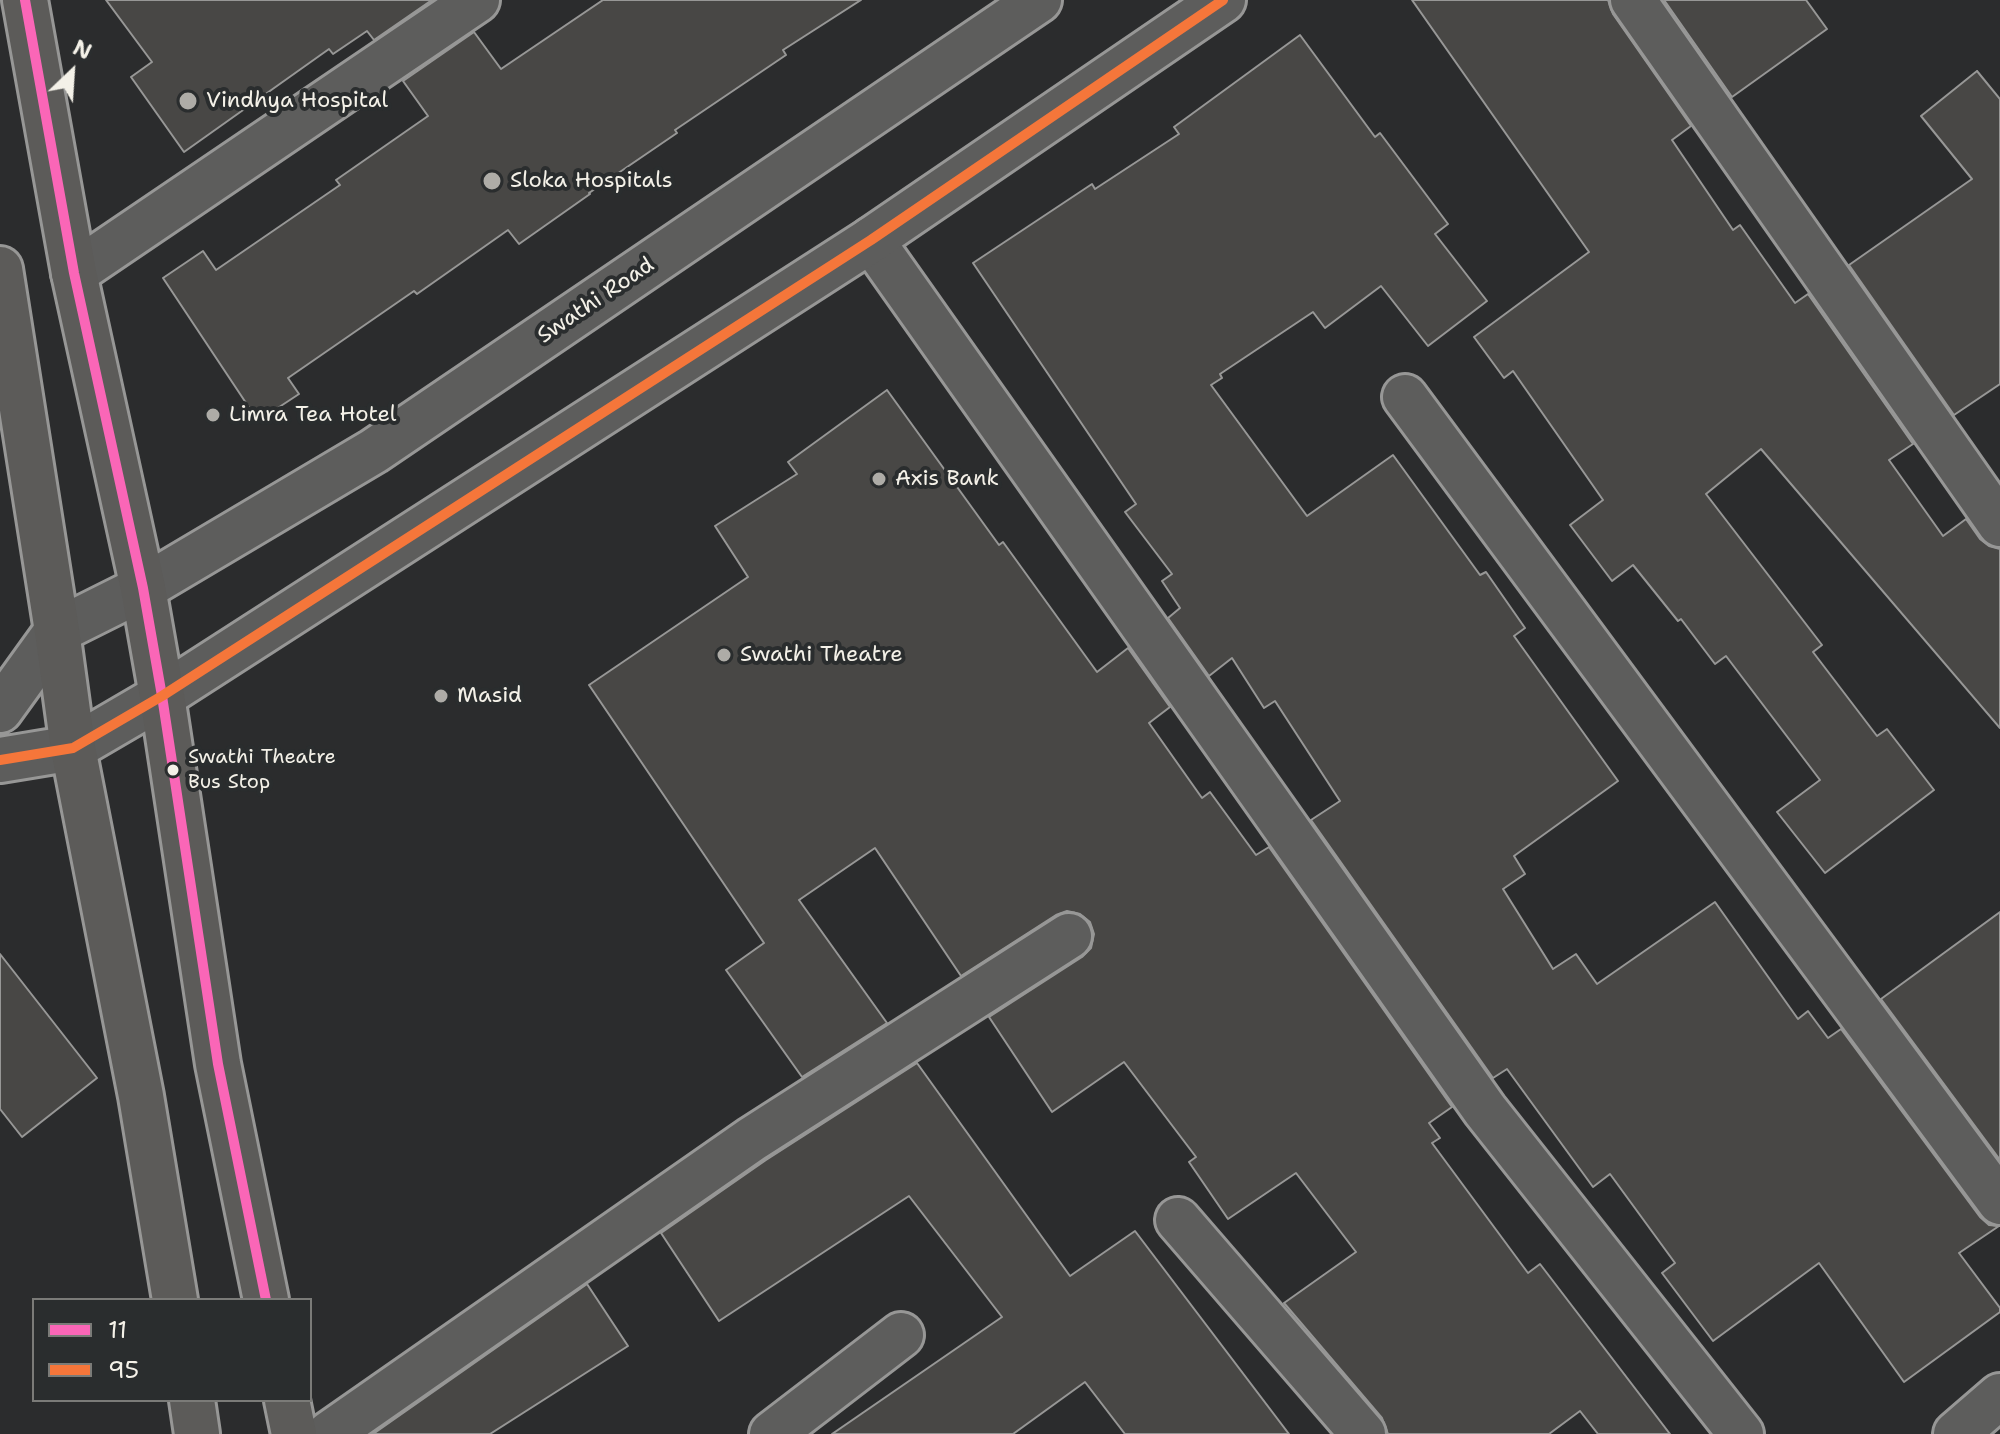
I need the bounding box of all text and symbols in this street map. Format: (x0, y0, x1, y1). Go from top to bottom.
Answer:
north arrow (32, 32, 112, 112)
text: N (68, 33, 96, 67)
place label: Vindhya Hospital (206, 88, 388, 114)
marker: Vindhya Hospital (177, 90, 199, 112)
place label: Sloka Hospitals (510, 168, 673, 194)
marker: Sloka Hospitals (481, 170, 503, 192)
street label: Swathi Road (533, 252, 659, 350)
place label: Limra Tea Hotel (229, 402, 396, 428)
marker: Limra Tea Hotel (204, 406, 222, 424)
place label: Axis Bank (895, 466, 999, 492)
marker: Axis Bank (870, 470, 888, 488)
place label: Swathi Theatre (740, 642, 903, 668)
marker: Swathi Theatre (715, 646, 733, 664)
place label: Masid (457, 683, 522, 709)
marker: Masid (432, 687, 450, 705)
place label: Swathi Theatre Bus Stop (188, 746, 336, 793)
marker: Swathi Theatre Bus Stop (165, 762, 181, 778)
legend (32, 1298, 312, 1402)
text: 11 (108, 1314, 127, 1346)
text: 95 (108, 1354, 139, 1386)

